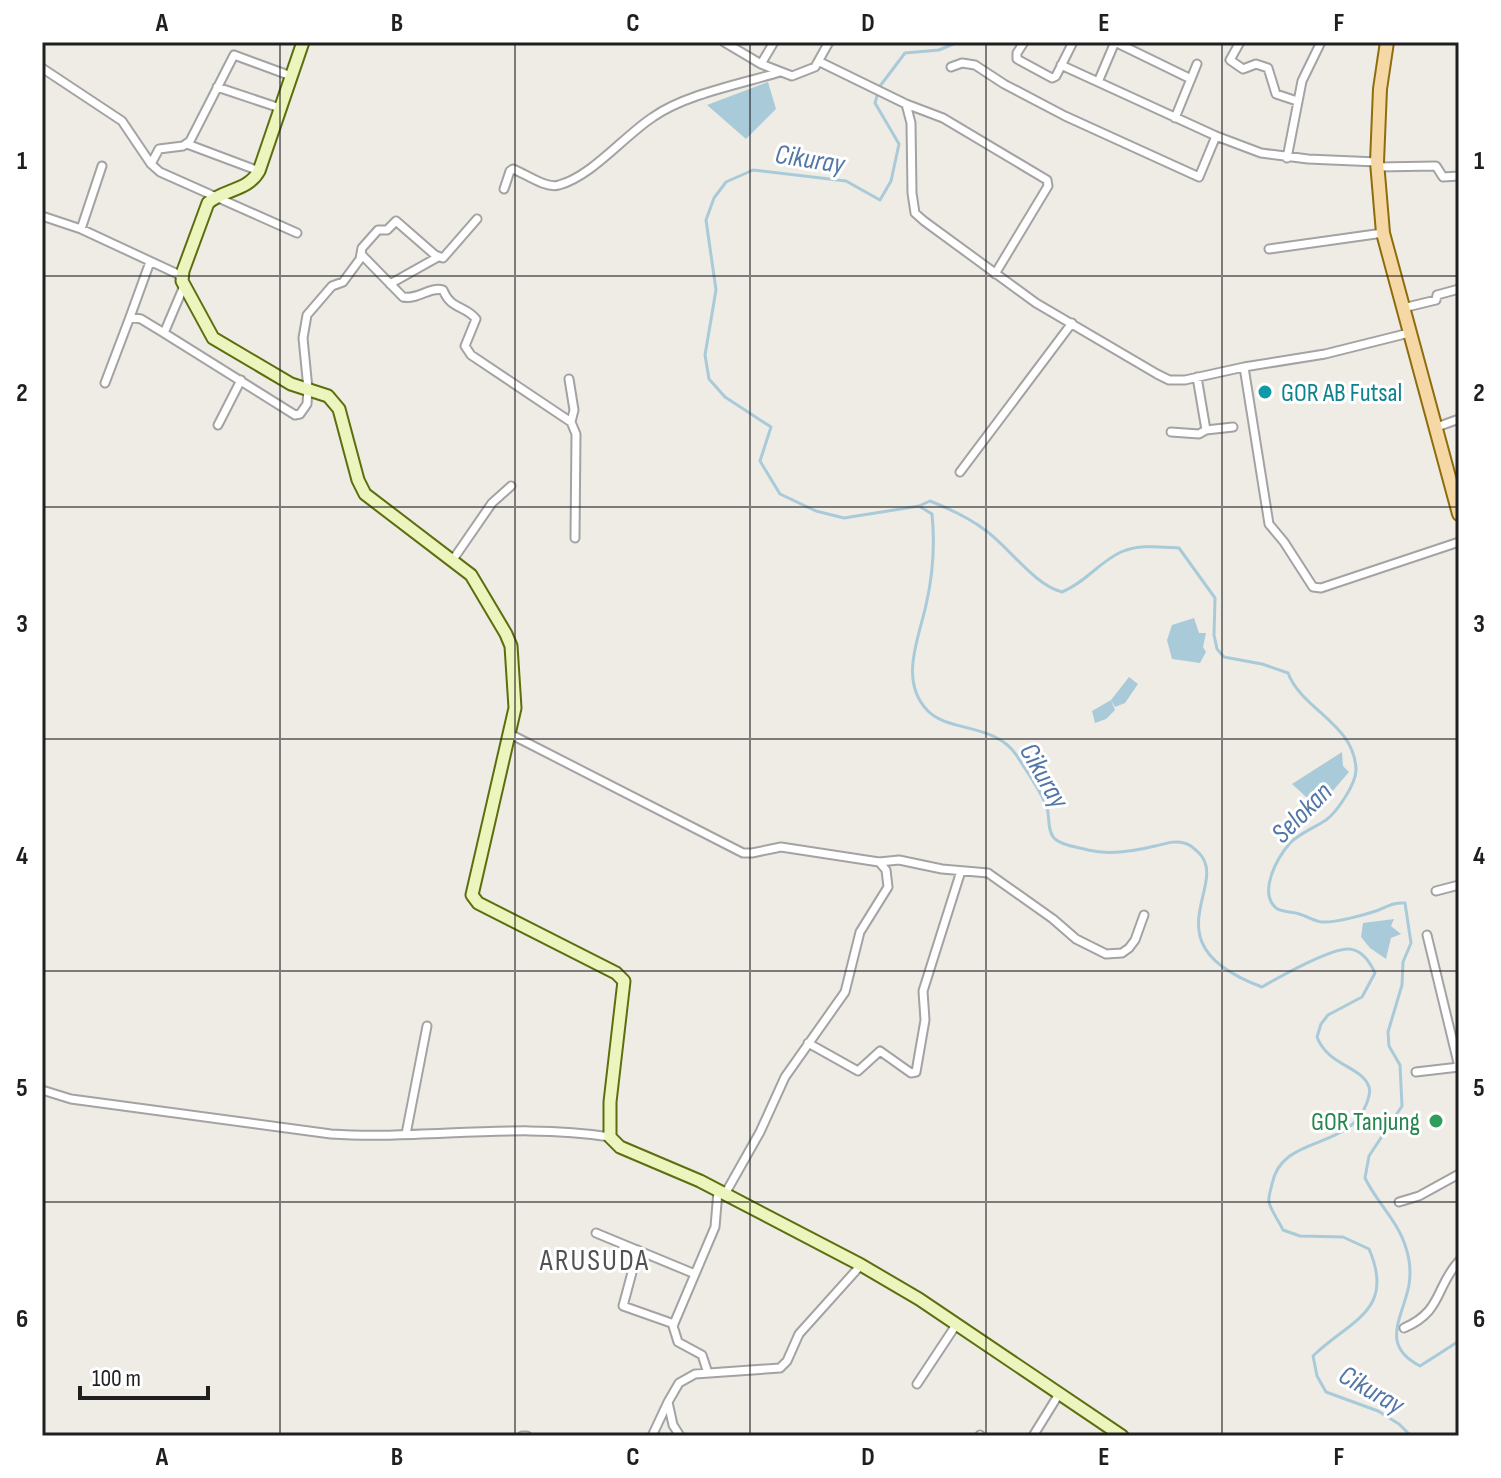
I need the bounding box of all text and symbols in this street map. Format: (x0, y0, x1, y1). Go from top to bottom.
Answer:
text: A (155, 8, 169, 39)
text: B (391, 8, 403, 39)
text: C (626, 8, 640, 39)
text: D (861, 8, 875, 39)
text: E (1098, 8, 1110, 39)
text: F (1334, 8, 1345, 39)
water label: Cikuray (773, 138, 848, 181)
text: 1 (17, 146, 27, 177)
text: 1 (1474, 146, 1484, 177)
text: 2 (16, 378, 28, 409)
place label: GOR AB Futsal (1281, 378, 1402, 409)
text: 2 (1473, 378, 1485, 409)
marker: GOR AB Futsal (1256, 383, 1274, 401)
text: 3 (16, 609, 28, 640)
text: 3 (1473, 609, 1485, 640)
water label: Cikuray (1012, 737, 1076, 815)
water label: Selokan (1265, 776, 1339, 850)
text: 4 (16, 841, 28, 872)
text: 4 (1473, 841, 1485, 872)
text: 5 (16, 1073, 28, 1104)
text: 5 (1473, 1073, 1485, 1104)
place label: GOR Tanjung (1311, 1107, 1420, 1138)
marker: GOR Tanjung (1427, 1112, 1445, 1130)
district label: ARUSUDA (539, 1243, 650, 1279)
text: 6 (16, 1304, 28, 1335)
text: 6 (1473, 1304, 1485, 1335)
scale bar (80, 1350, 208, 1400)
water label: Cikuray (1333, 1359, 1411, 1423)
text: 100 m (92, 1364, 141, 1393)
text: A (155, 1442, 169, 1473)
text: B (391, 1442, 403, 1473)
text: C (626, 1442, 640, 1473)
text: D (861, 1442, 875, 1473)
text: E (1098, 1442, 1110, 1473)
text: F (1334, 1442, 1345, 1473)

